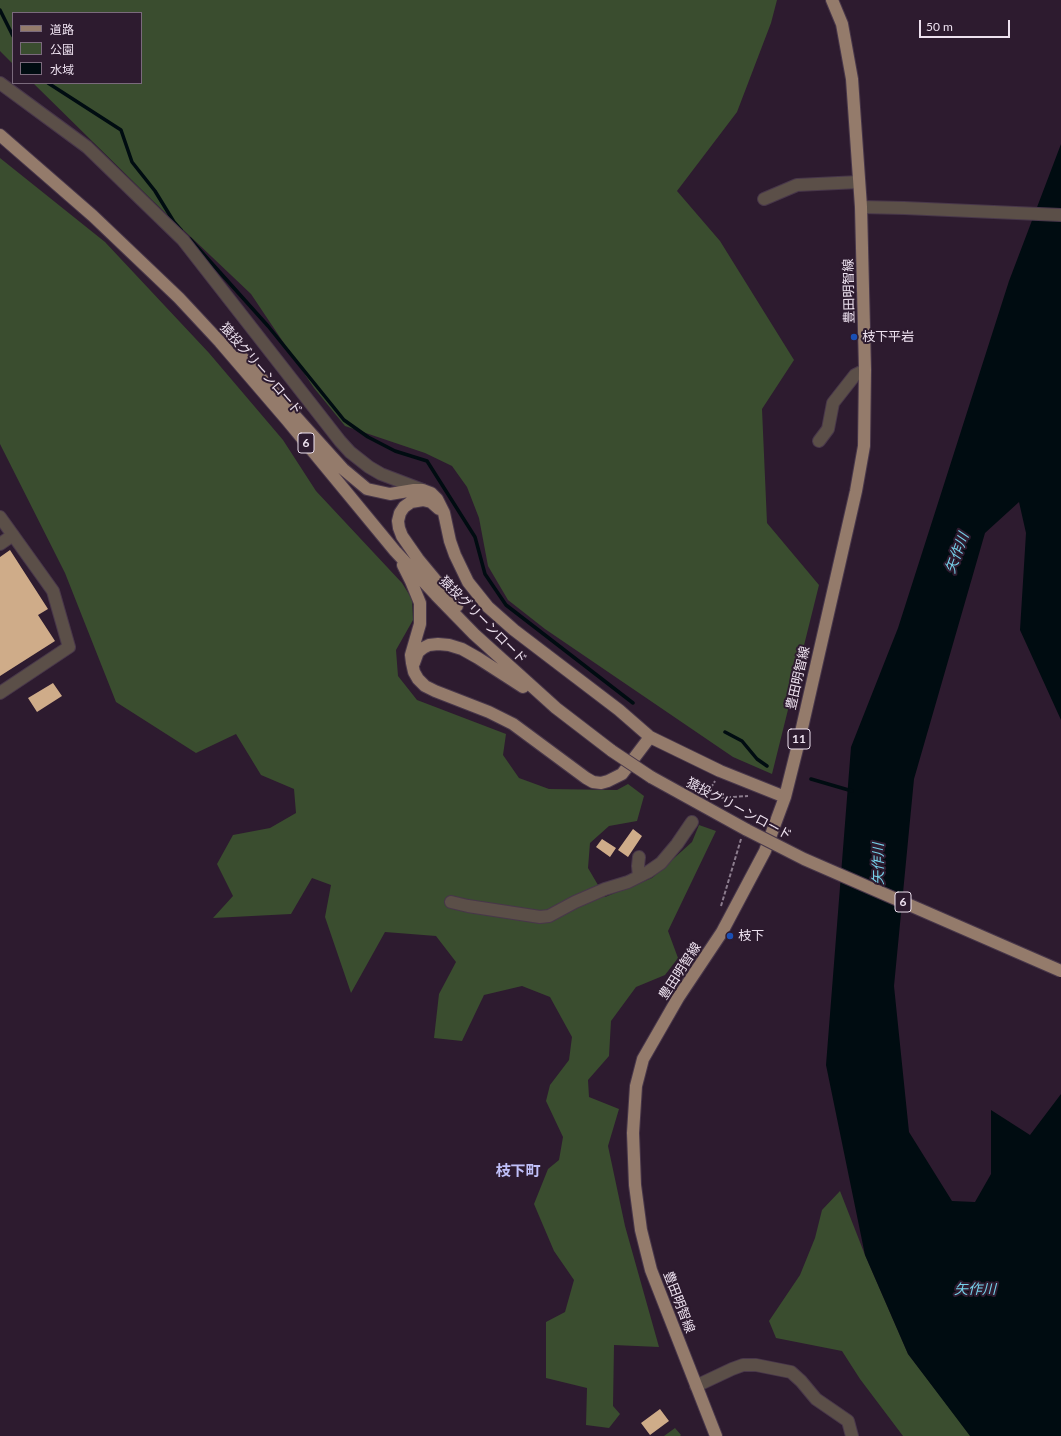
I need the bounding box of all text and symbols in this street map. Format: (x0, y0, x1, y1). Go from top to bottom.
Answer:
legend (12, 12, 142, 84)
scale bar (921, 12, 1012, 38)
text: 50 m (926, 19, 953, 34)
text: 道路 (50, 22, 74, 37)
text: 公園 (50, 42, 74, 57)
text: 水域 (50, 62, 74, 77)
street label: 豊田明智線 (841, 258, 857, 324)
street label: 猿投グリーンロード (217, 320, 305, 418)
place label: 枝下平岩 (862, 329, 914, 345)
marker: 枝下平岩 (849, 332, 859, 342)
road number: 6 (298, 433, 314, 453)
water label: 矢作川 (942, 530, 972, 576)
street label: 猿投グリーンロード (436, 573, 530, 667)
street label: 豊田明智線 (783, 645, 813, 711)
road number: 11 (788, 729, 810, 749)
street label: 猿投グリーンロード (684, 775, 794, 843)
water label: 矢作川 (870, 843, 886, 885)
road number: 6 (895, 892, 911, 912)
place label: 枝下 (738, 928, 764, 944)
marker: 枝下 (725, 931, 735, 941)
street label: 豊田明智線 (656, 939, 704, 1003)
district label: 枝下町 (496, 1162, 540, 1180)
street label: 豊田明智線 (660, 1269, 698, 1335)
water label: 矢作川 (954, 1281, 996, 1297)

